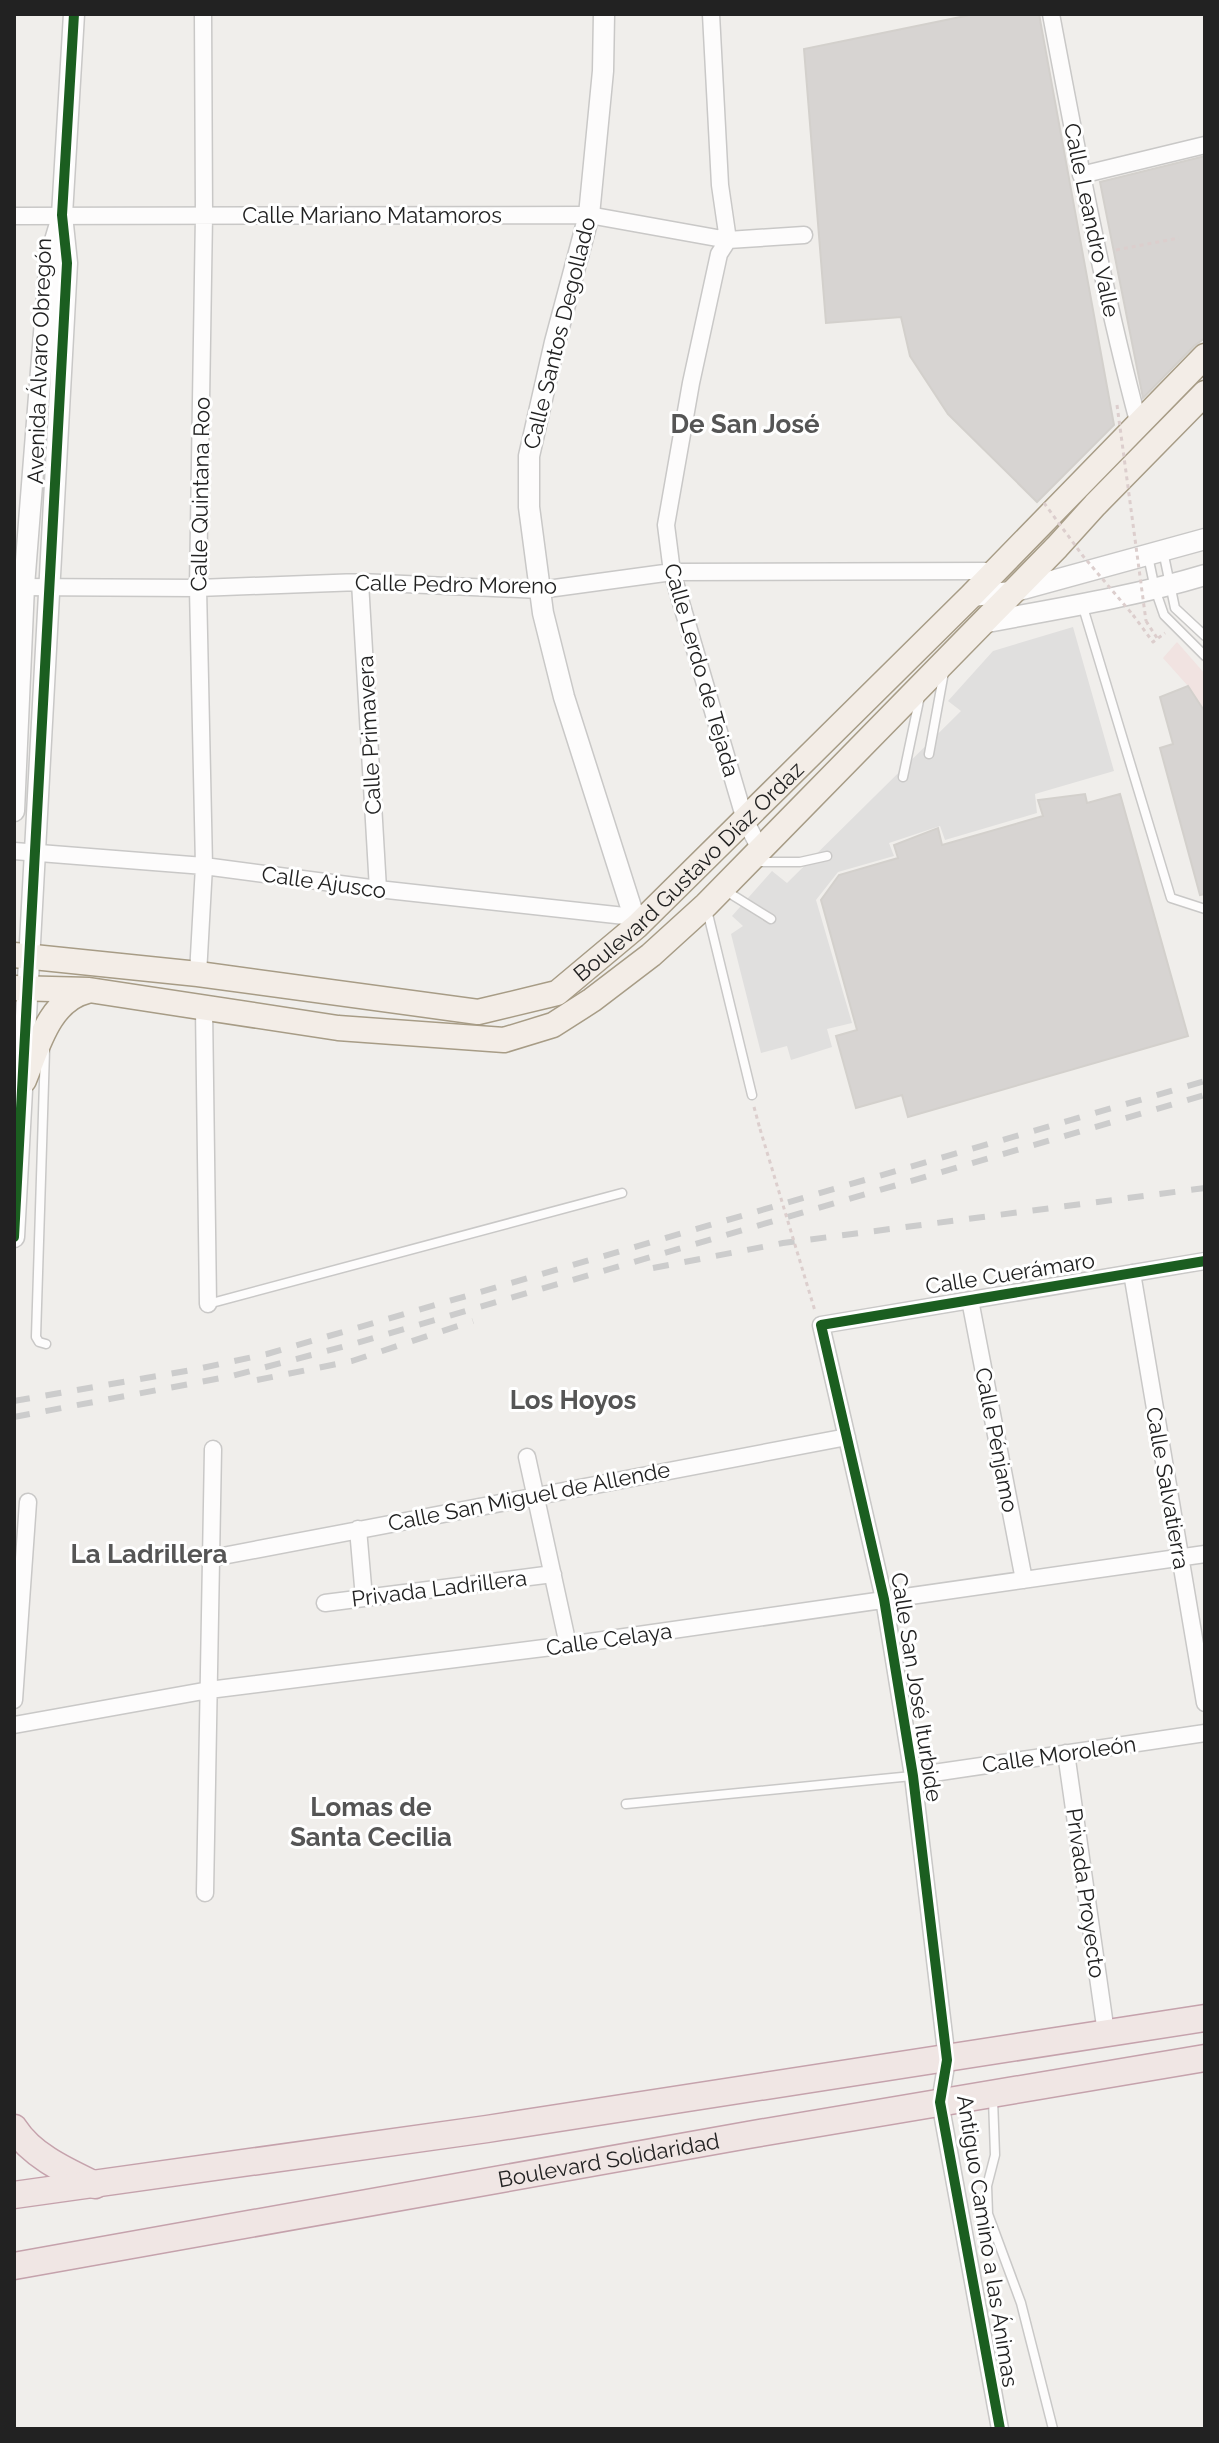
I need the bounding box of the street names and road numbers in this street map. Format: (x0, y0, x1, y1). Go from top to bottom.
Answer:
street label: Calle Leandro Valle (1059, 121, 1125, 319)
street label: Calle Mariano Matamoros (242, 202, 502, 228)
street label: Calle Santos Degollado (518, 214, 600, 452)
street label: Avenida Álvaro Obregón (22, 237, 56, 485)
street label: Calle Quintana Roo (185, 396, 215, 592)
street label: Calle Lerdo de Tejada (659, 560, 745, 780)
street label: Calle Pedro Moreno (355, 569, 557, 599)
street label: Calle Primavera (352, 655, 386, 815)
street label: Boulevard Gustavo Díaz Ordaz (568, 756, 809, 987)
street label: Calle Ajusco (260, 860, 388, 904)
street label: Calle Cuerámaro (924, 1247, 1096, 1299)
street label: Calle Pénjamo (970, 1365, 1024, 1515)
street label: Calle Salvatierra (1141, 1405, 1195, 1571)
street label: Calle San Miguel de Allende (386, 1456, 672, 1536)
street label: Privada Ladrillera (350, 1564, 528, 1612)
street label: Calle San José Iturbide (886, 1570, 948, 1804)
street label: Calle Celaya (544, 1617, 674, 1661)
street label: Calle Moroleón (980, 1730, 1138, 1778)
street label: Privada Proyecto (1061, 1806, 1111, 1980)
street label: Antiguo Camino a las Ánimas (952, 2093, 1024, 2389)
street label: Boulevard Solidaridad (496, 2127, 721, 2192)

